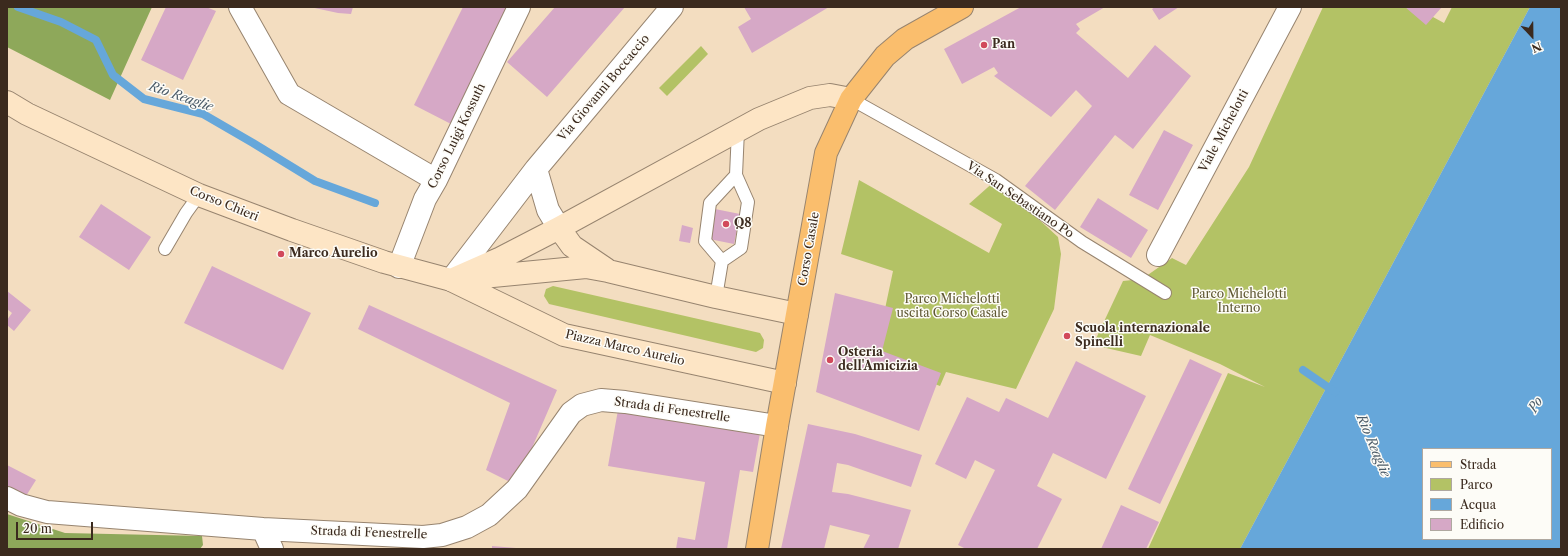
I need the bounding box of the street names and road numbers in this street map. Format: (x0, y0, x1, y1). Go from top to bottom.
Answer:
street label: Via Giovanni Boccaccio (555, 32, 653, 144)
street label: Corso Luigi Kossuth (425, 81, 489, 191)
street label: Viale Michelotti (1196, 87, 1252, 175)
street label: Via San Sebastiano Po (964, 159, 1076, 241)
street label: Corso Chieri (187, 184, 261, 224)
street label: Corso Casale (795, 211, 823, 287)
street label: Piazza Marco Aurelio (564, 327, 686, 369)
street label: Strada di Fenestrelle (613, 395, 731, 425)
street label: Strada di Fenestrelle (310, 524, 428, 542)

